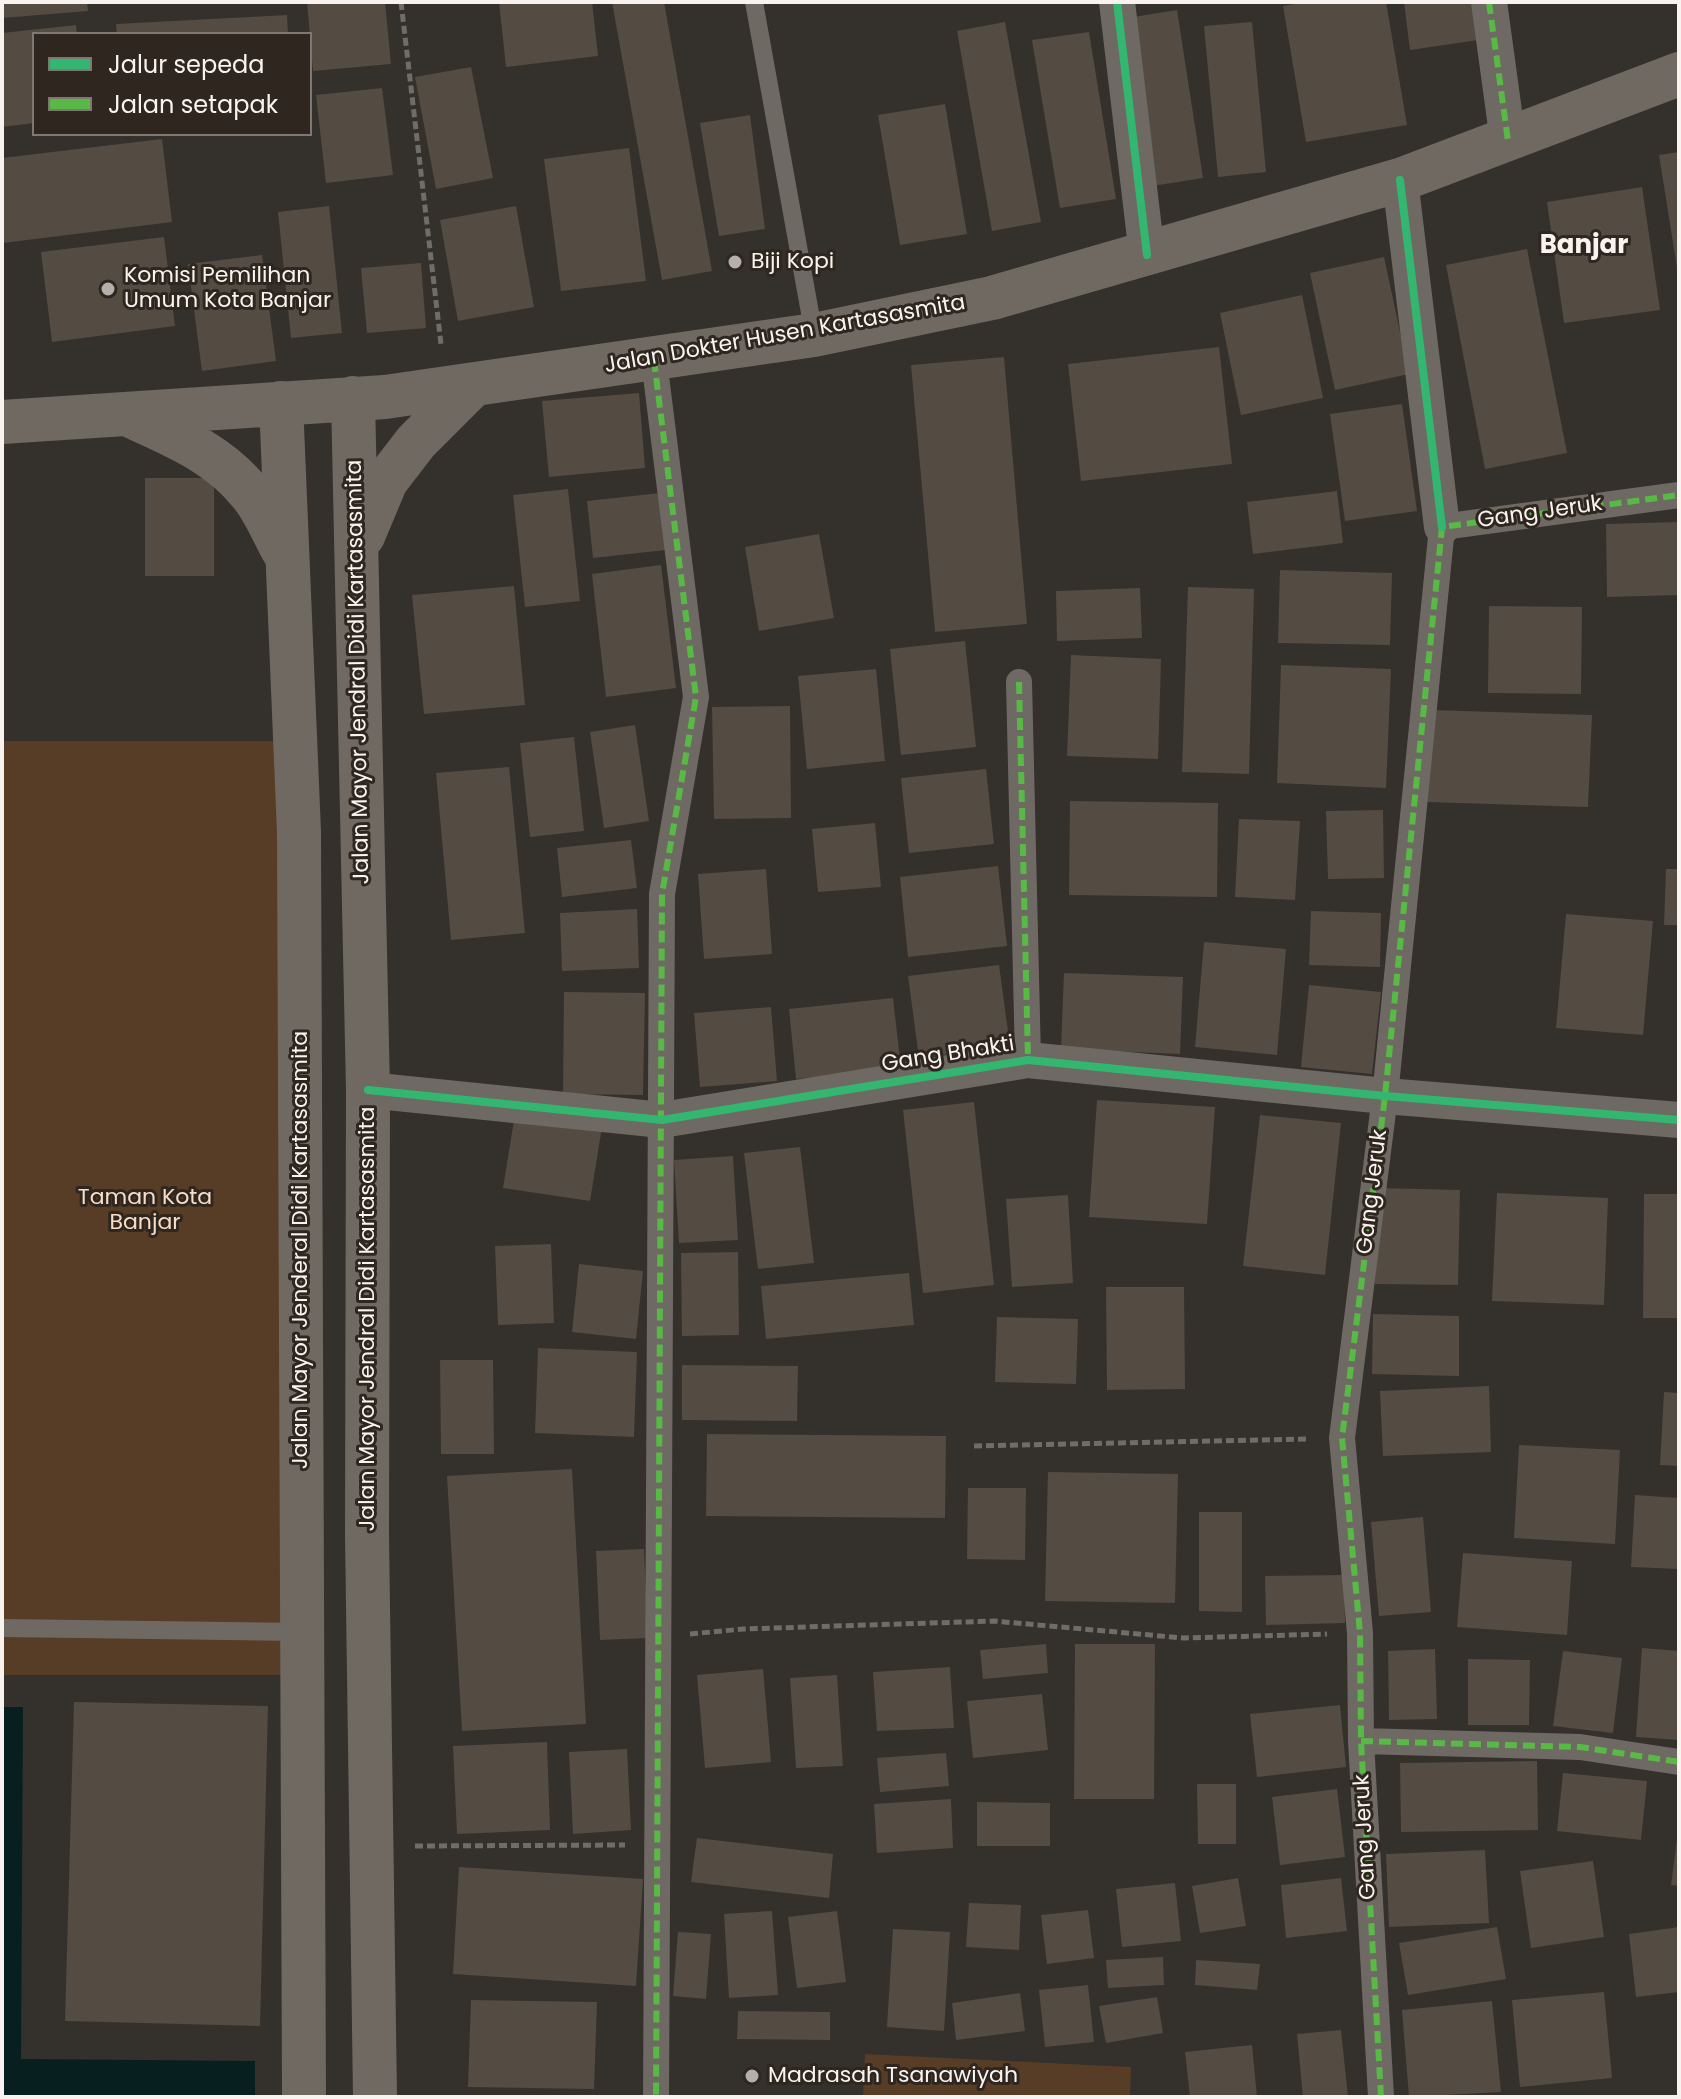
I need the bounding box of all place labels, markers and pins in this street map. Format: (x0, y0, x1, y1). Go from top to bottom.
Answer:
place label: Biji Kopi (751, 249, 834, 275)
marker: Biji Kopi (726, 253, 744, 271)
place label: Komisi Pemilihan Umum Kota Banjar (124, 263, 331, 314)
marker: Komisi Pemilihan Umum Kota Banjar (99, 280, 117, 298)
place label: Madrasah Tsanawiyah (768, 2063, 1018, 2089)
marker: Madrasah Tsanawiyah (743, 2067, 761, 2085)

